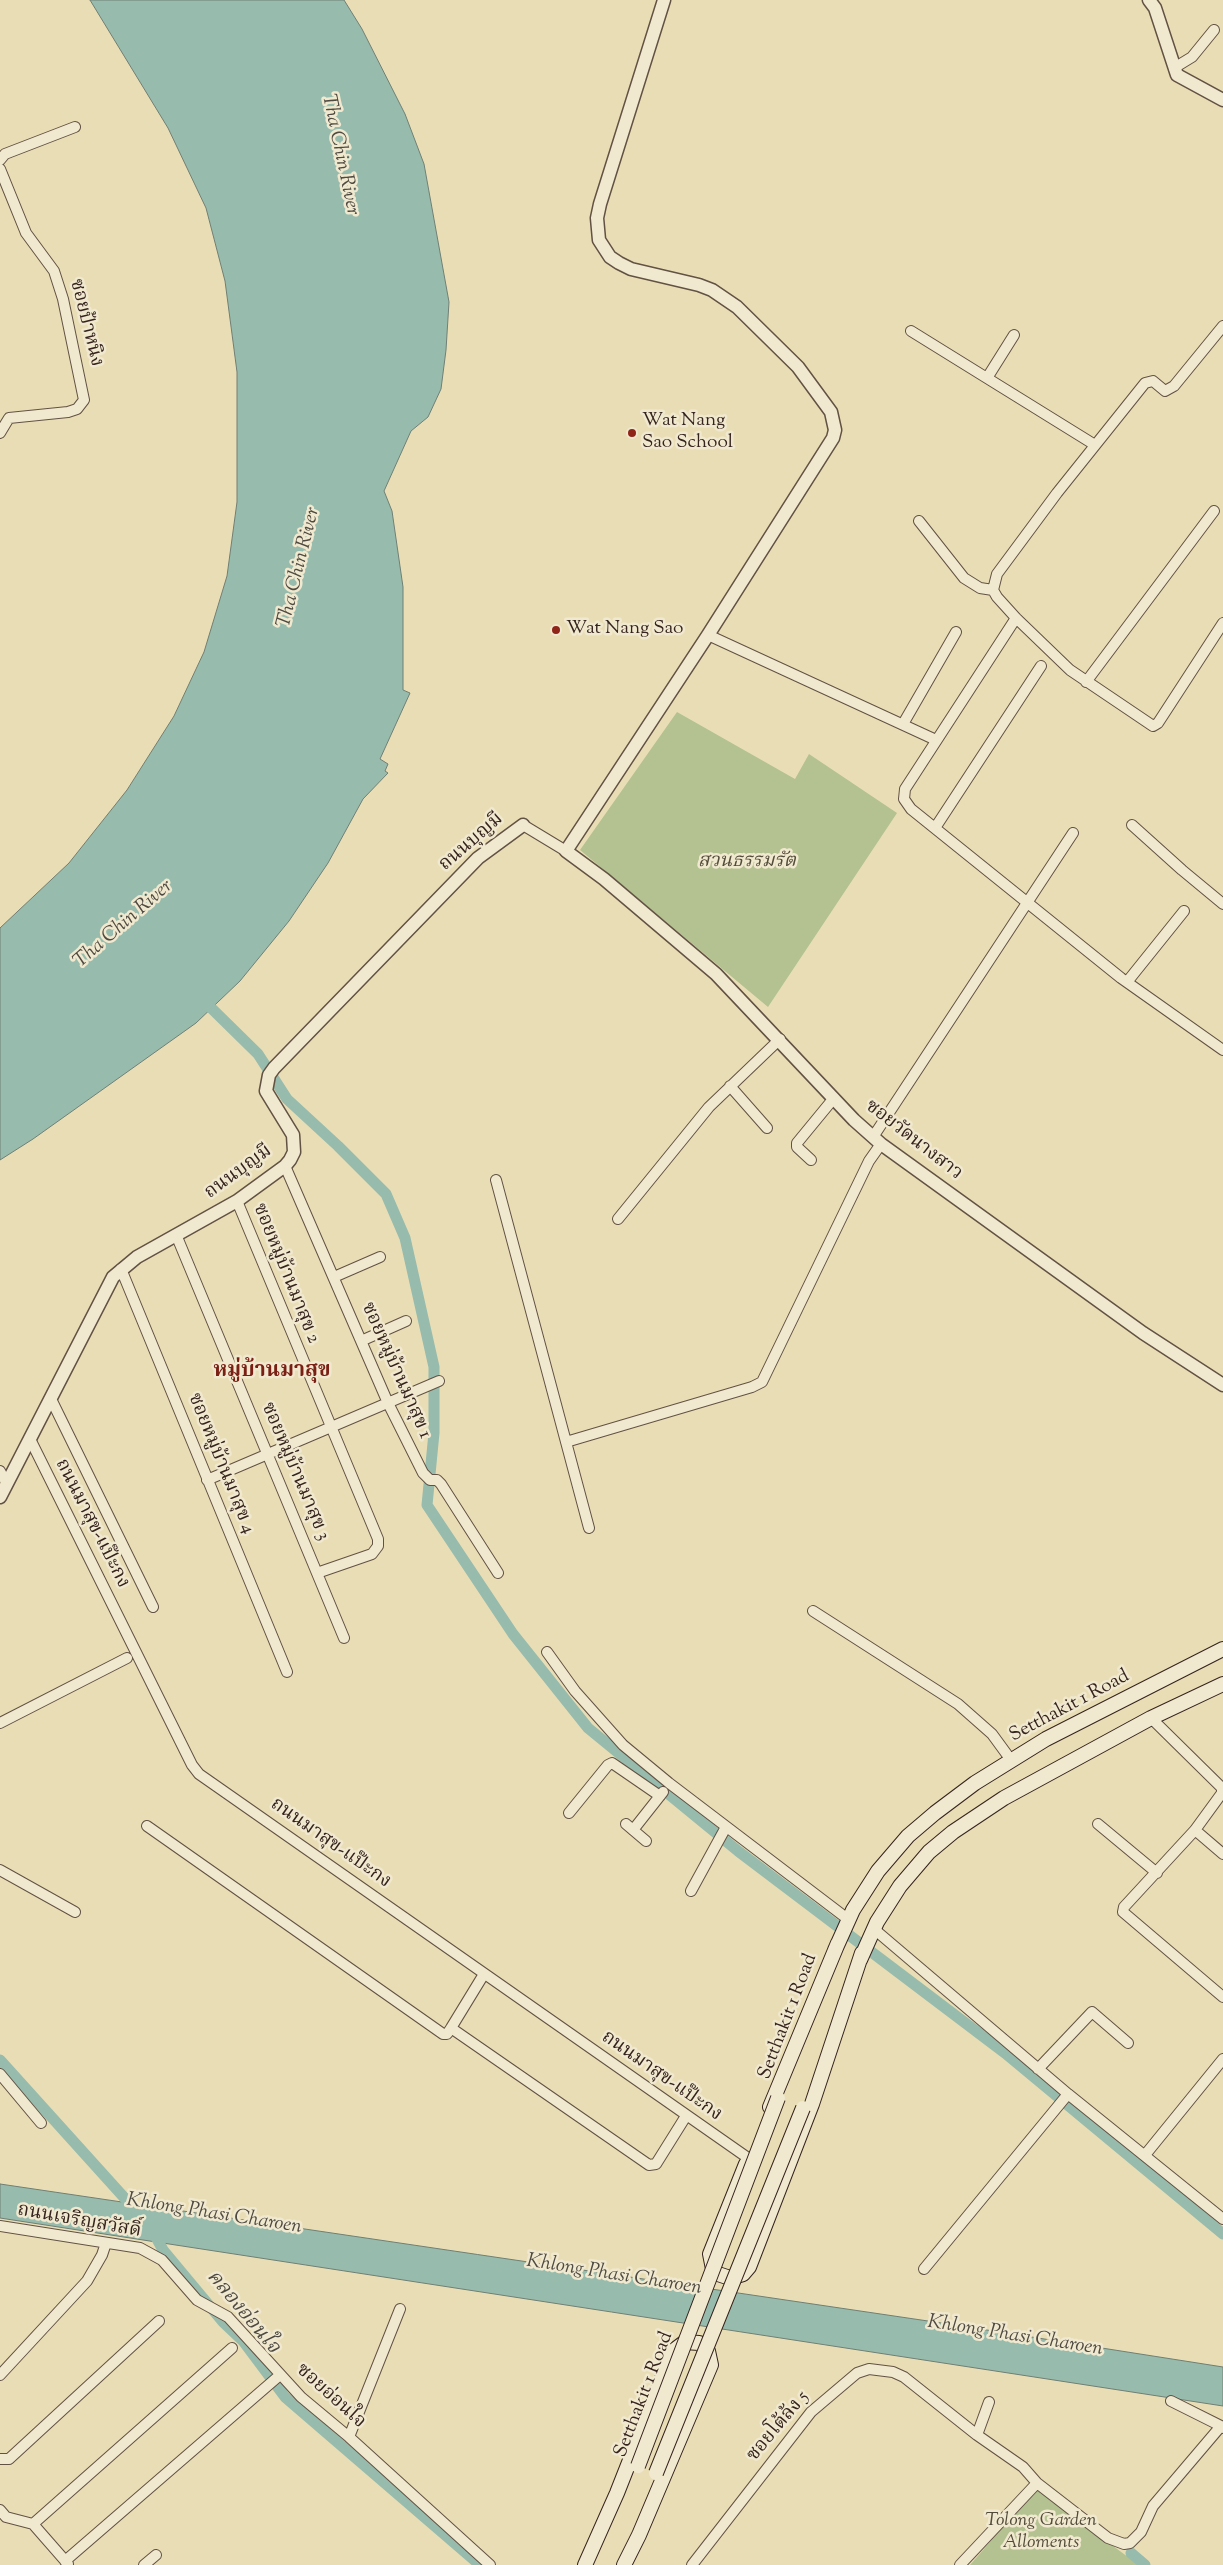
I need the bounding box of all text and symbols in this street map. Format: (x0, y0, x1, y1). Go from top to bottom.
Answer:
water label: Tha Chin River (314, 92, 364, 218)
street label: ซอยป้าหนิง (63, 277, 107, 369)
place label: Wat Nang Sao School (642, 411, 733, 455)
marker: Wat Nang Sao School (626, 427, 638, 439)
water label: Tha Chin River (273, 505, 327, 631)
place label: Wat Nang Sao (566, 619, 683, 641)
marker: Wat Nang Sao (550, 624, 562, 636)
street label: ถนนบุญมี (435, 809, 509, 877)
park label: สวนธรรมรัต (698, 852, 796, 874)
water label: Tha Chin River (70, 876, 178, 974)
street label: ซอยวัดนางสาว (860, 1096, 966, 1186)
street label: ถนนบุญมี (201, 1141, 277, 1205)
street label: ซอยหมู่บ้านมาสุข 2 (246, 1201, 324, 1347)
street label: ซอยหมู่บ้านมาสุข 1 (355, 1299, 435, 1443)
district label: หมู่บ้านมาสุข (213, 1359, 331, 1385)
street label: ซอยหมู่บ้านมาสุข 4 (181, 1390, 259, 1538)
street label: ซอยหมู่บ้านมาสุข 3 (255, 1399, 333, 1545)
street label: ถนนมาสุข-แป๊ะกง (49, 1456, 133, 1592)
street label: Setthakit 1 Road (1006, 1666, 1134, 1748)
street label: ถนนมาสุข-แป๊ะกง (265, 1794, 395, 1894)
street label: Setthakit 1 Road (755, 1951, 823, 2083)
street label: ถนนมาสุข-แป๊ะกง (596, 2027, 726, 2127)
water label: Khlong Phasi Charoen (125, 2189, 303, 2241)
street label: ถนนเจริญสวัสดิ์ (15, 2200, 143, 2244)
water label: Khlong Phasi Charoen (525, 2250, 703, 2302)
water label: คลองอ่อนใจ (200, 2266, 284, 2360)
water label: Khlong Phasi Charoen (926, 2311, 1104, 2363)
street label: Setthakit 1 Road (611, 2329, 679, 2461)
street label: ซอยอ่อนใจ (290, 2360, 370, 2434)
street label: ซอยโต้ล้ง 5 (743, 2387, 815, 2467)
park label: Tolong Garden Alloments (985, 2511, 1097, 2555)

